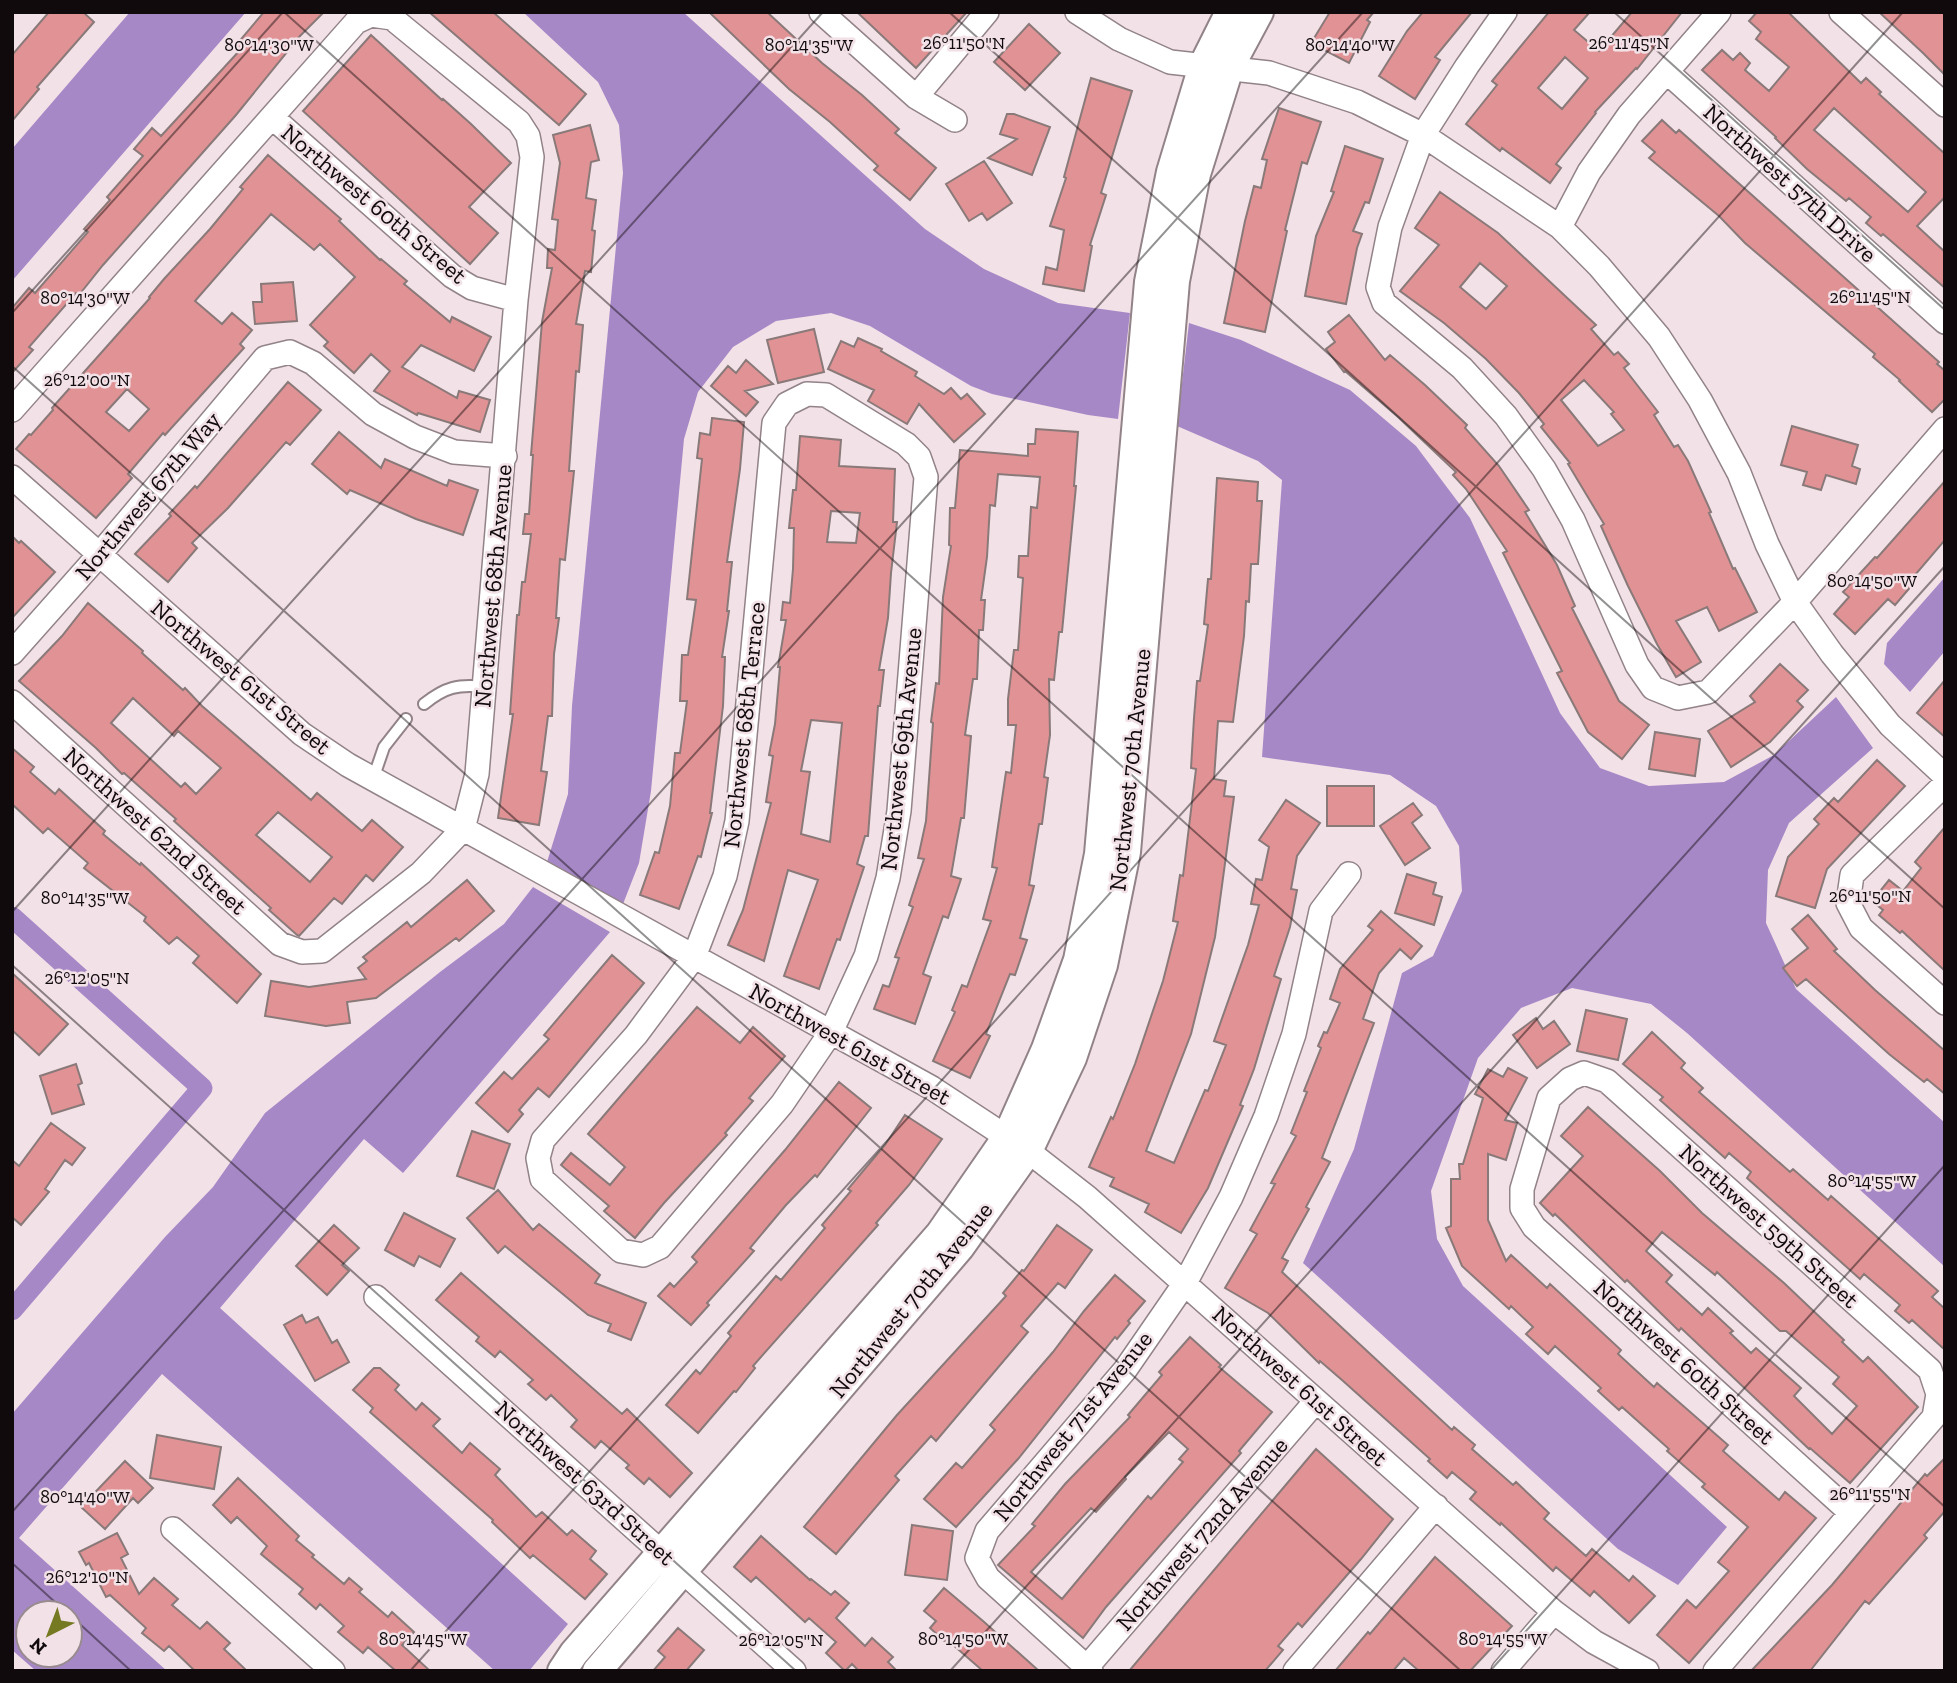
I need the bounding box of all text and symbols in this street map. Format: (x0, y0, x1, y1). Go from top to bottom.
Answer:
text: 26°11'50"N (923, 32, 1005, 54)
text: 26°11'45"N (1588, 32, 1670, 54)
text: 80°14'30"W (224, 34, 314, 56)
text: 80°14'35"W (765, 34, 853, 56)
text: 80°14'40"W (1305, 34, 1395, 56)
street label: Northwest 57th Drive (1698, 97, 1883, 268)
street label: Northwest 60th Street (276, 118, 473, 290)
text: 26°11'45"N (1829, 286, 1911, 308)
text: 80°14'30"W (40, 287, 130, 309)
text: 26°12'00"N (44, 369, 130, 391)
street label: Northwest 67th Way (69, 405, 227, 586)
street label: Northwest 68th Avenue (467, 463, 518, 709)
text: 80°14'50"W (1827, 570, 1917, 592)
street label: Northwest 61st Street (146, 593, 337, 760)
street label: Northwest 68th Terrace (716, 600, 771, 849)
street label: Northwest 69th Avenue (873, 626, 928, 872)
street label: Northwest 70th Avenue (1102, 647, 1157, 893)
street label: Northwest 62nd Street (58, 741, 253, 921)
text: 26°11'50"N (1829, 885, 1911, 907)
text: 80°14'35"W (41, 887, 129, 909)
text: 26°12'05"N (44, 967, 130, 989)
street label: Northwest 61st Street (744, 976, 956, 1111)
street label: Northwest 59th Street (1674, 1137, 1865, 1314)
text: 80°14'55"W (1828, 1170, 1917, 1192)
street label: Northwest 70th Avenue (823, 1196, 999, 1404)
street label: Northwest 60th Street (1588, 1273, 1781, 1450)
street label: Northwest 61st Street (1207, 1299, 1394, 1472)
street label: Northwest 71st Avenue (987, 1325, 1158, 1527)
street label: Northwest 63rd Street (489, 1394, 681, 1571)
street label: Northwest 72nd Avenue (1110, 1431, 1294, 1636)
text: 26°11'55"N (1829, 1483, 1911, 1505)
text: 80°14'40"W (40, 1486, 130, 1508)
text: 26°12'10"N (46, 1566, 128, 1588)
north arrow (14, 1599, 84, 1669)
text: 80°14'45"W (379, 1628, 467, 1650)
text: 80°14'50"W (918, 1628, 1008, 1650)
text: 80°14'55"W (1459, 1628, 1548, 1650)
text: 26°12'05"N (738, 1629, 824, 1651)
text: N (25, 1633, 51, 1660)

